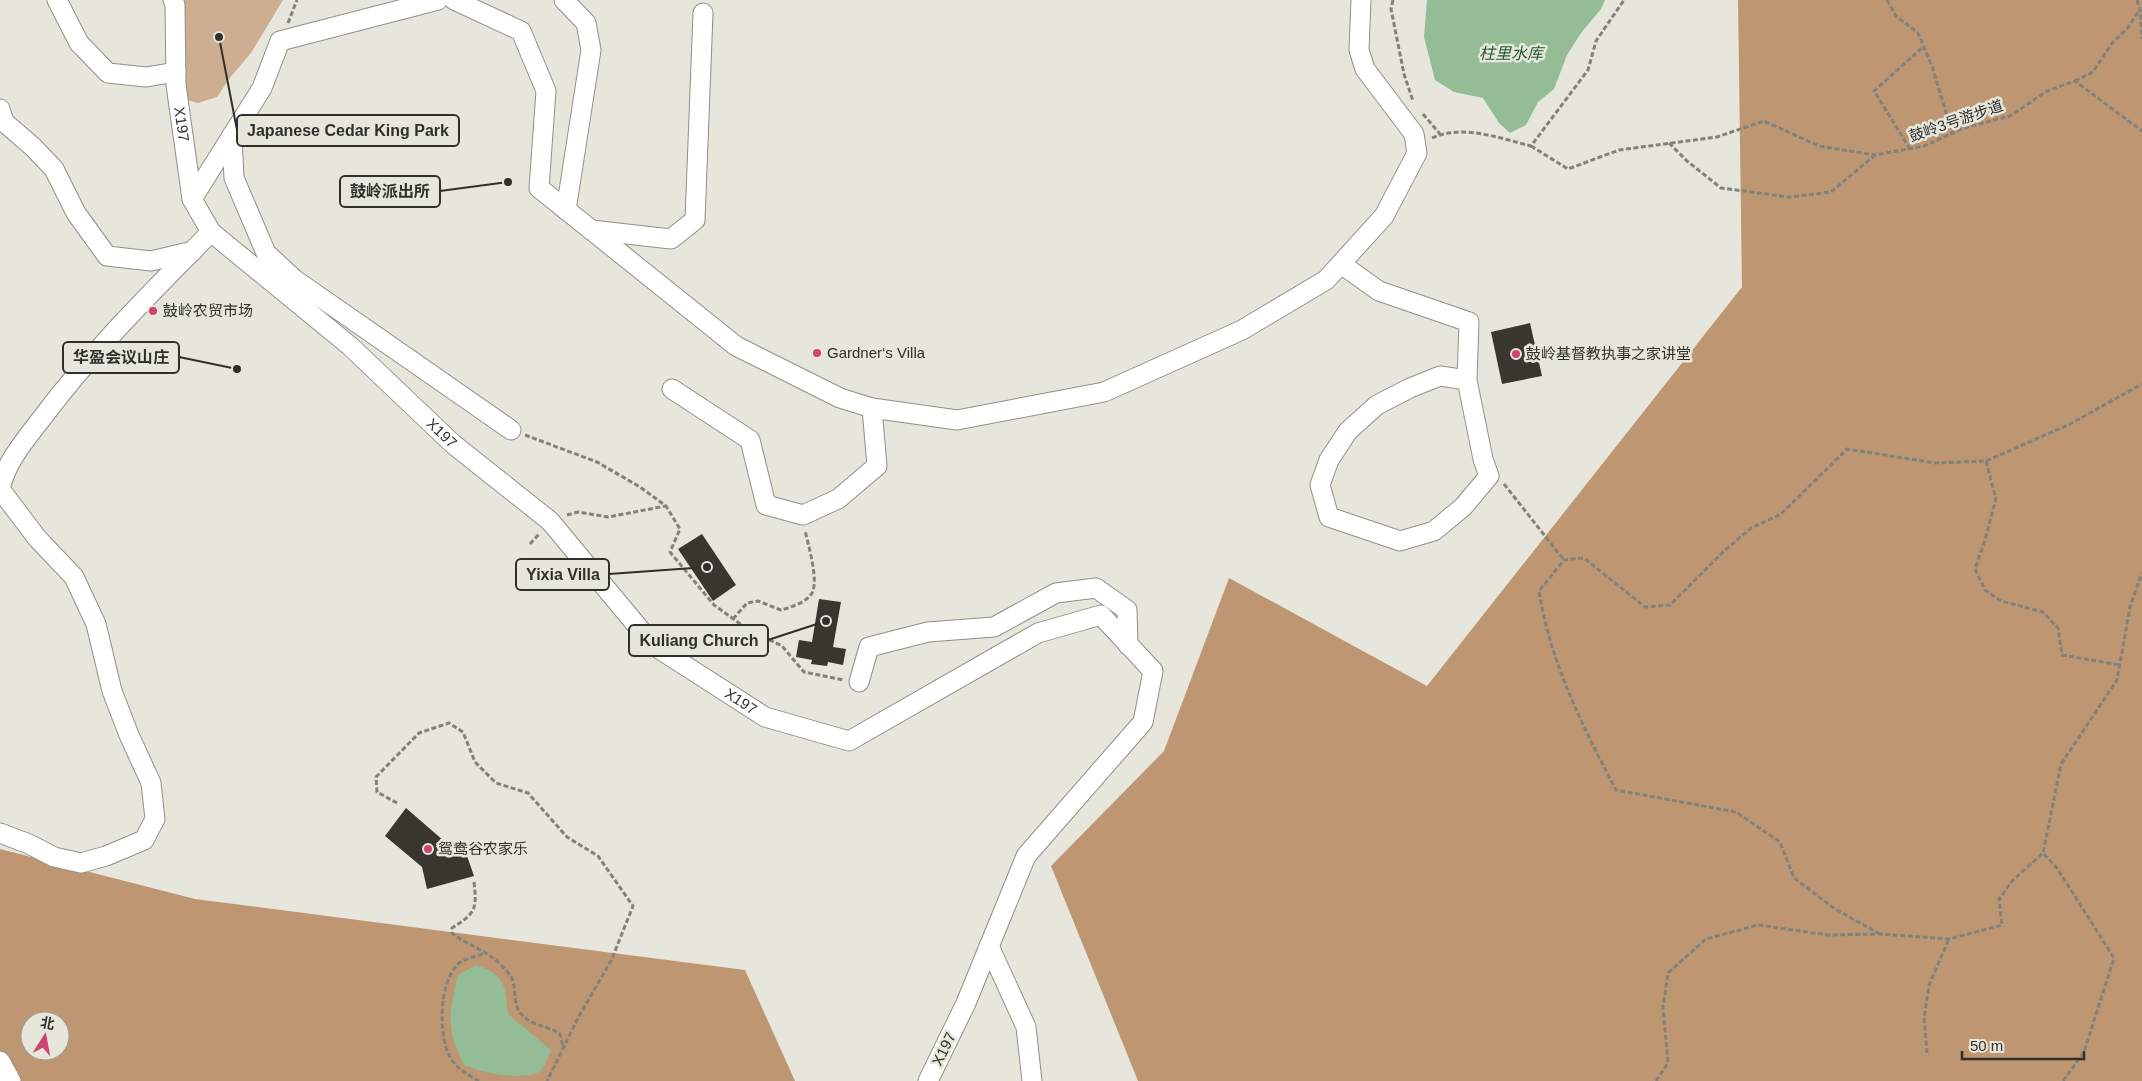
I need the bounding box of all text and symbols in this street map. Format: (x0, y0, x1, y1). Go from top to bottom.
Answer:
water label: 柱里水库 (1479, 45, 1546, 62)
street label: 鼓岭3号游步道 (1907, 96, 2005, 145)
street label: X197 (171, 106, 193, 143)
callout: Japanese Cedar King Park (237, 115, 459, 146)
text: Japanese Cedar King Park (247, 122, 449, 139)
callout: 鼓岭派出所 (340, 176, 440, 207)
text: 鼓岭派出所 (350, 182, 430, 200)
place label: 鼓岭农贸市场 (163, 302, 253, 319)
marker: 鼓岭农贸市场 (147, 305, 159, 317)
callout: 华盈会议山庄 (63, 342, 179, 373)
place label: Gardner‘s Villa (827, 344, 926, 361)
place label: 鼓岭基督教执事之家讲堂 (1526, 345, 1691, 362)
marker: Gardner‘s Villa (811, 347, 823, 359)
text: 华盈会议山庄 (73, 348, 169, 366)
marker: 鼓岭基督教执事之家讲堂 (1510, 348, 1522, 360)
street label: X197 (424, 415, 461, 451)
callout: Yixia Villa (516, 559, 609, 590)
text: Yixia Villa (526, 566, 600, 583)
callout: Kuliang Church (629, 625, 768, 656)
text: Kuliang Church (639, 632, 759, 649)
street label: X197 (722, 684, 760, 718)
place label: 鸳鸯谷农家乐 (438, 840, 528, 857)
marker: 鸳鸯谷农家乐 (422, 843, 434, 855)
north arrow (20, 1011, 70, 1061)
text: 北 (39, 1014, 56, 1032)
scale bar (1962, 1028, 2084, 1060)
street label: X197 (928, 1029, 959, 1068)
text: 50 m (1970, 1037, 2003, 1054)

